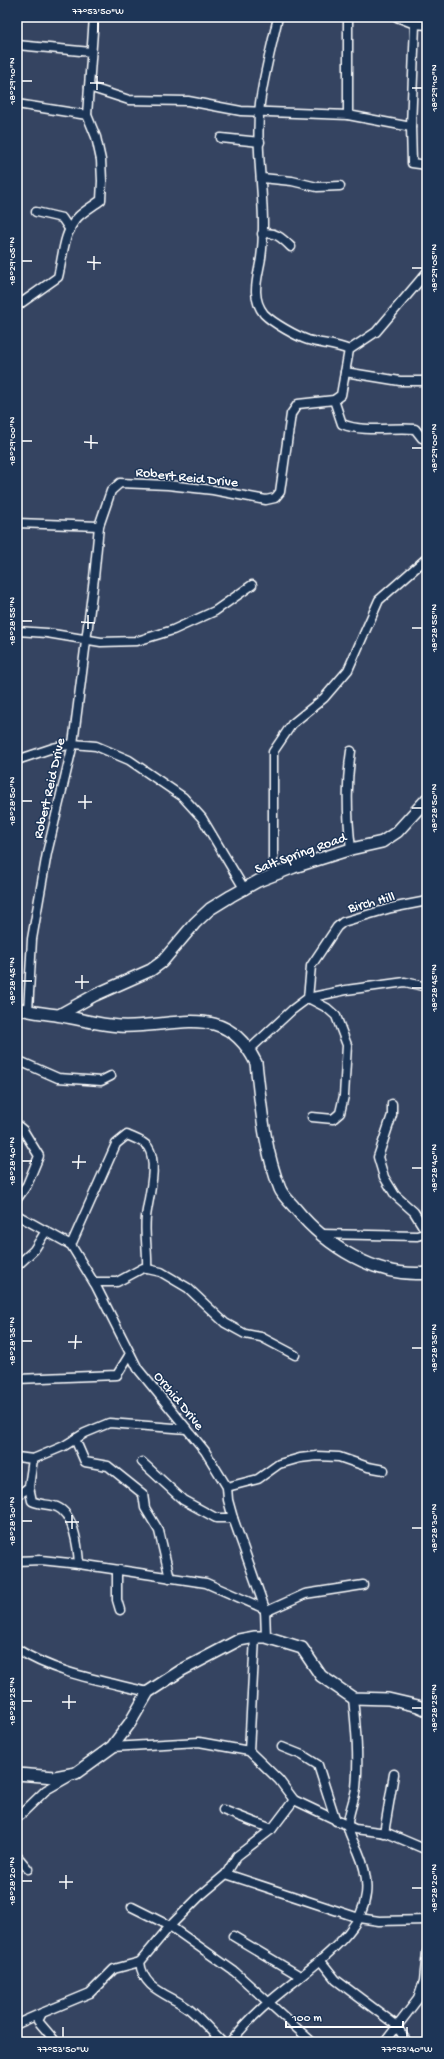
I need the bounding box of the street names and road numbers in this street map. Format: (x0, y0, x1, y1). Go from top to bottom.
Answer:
street label: Robert Reid Drive (135, 465, 240, 492)
street label: Robert Reid Drive (31, 736, 70, 841)
street label: Salt Spring Road (253, 829, 351, 879)
street label: Birch Hill (345, 889, 397, 918)
street label: Orchid Drive (149, 1369, 207, 1435)

